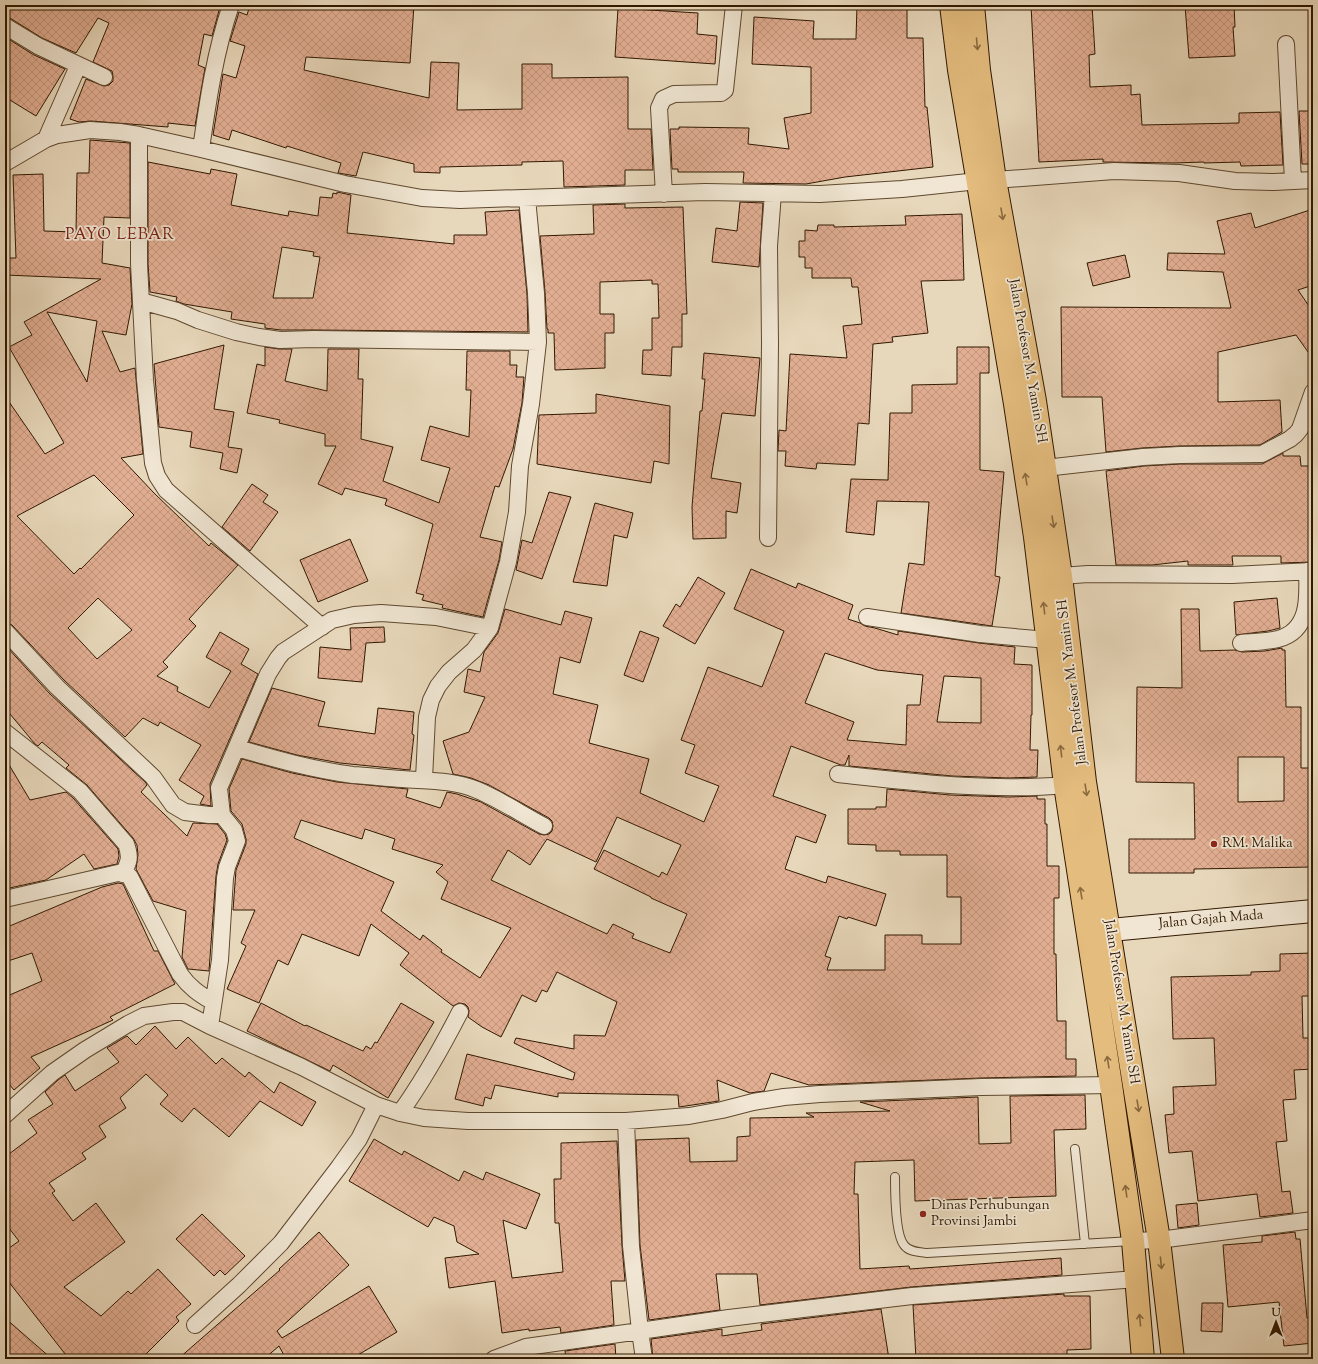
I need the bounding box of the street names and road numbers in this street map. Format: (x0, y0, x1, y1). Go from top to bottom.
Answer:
street label: Jalan Profesor M. Yamin SH (1003, 276, 1051, 445)
street label: Jalan Profesor M. Yamin SH (1053, 598, 1093, 767)
street label: Jalan Gajah Mada (1157, 905, 1265, 935)
street label: Jalan Profesor M. Yamin SH (1098, 917, 1144, 1086)

